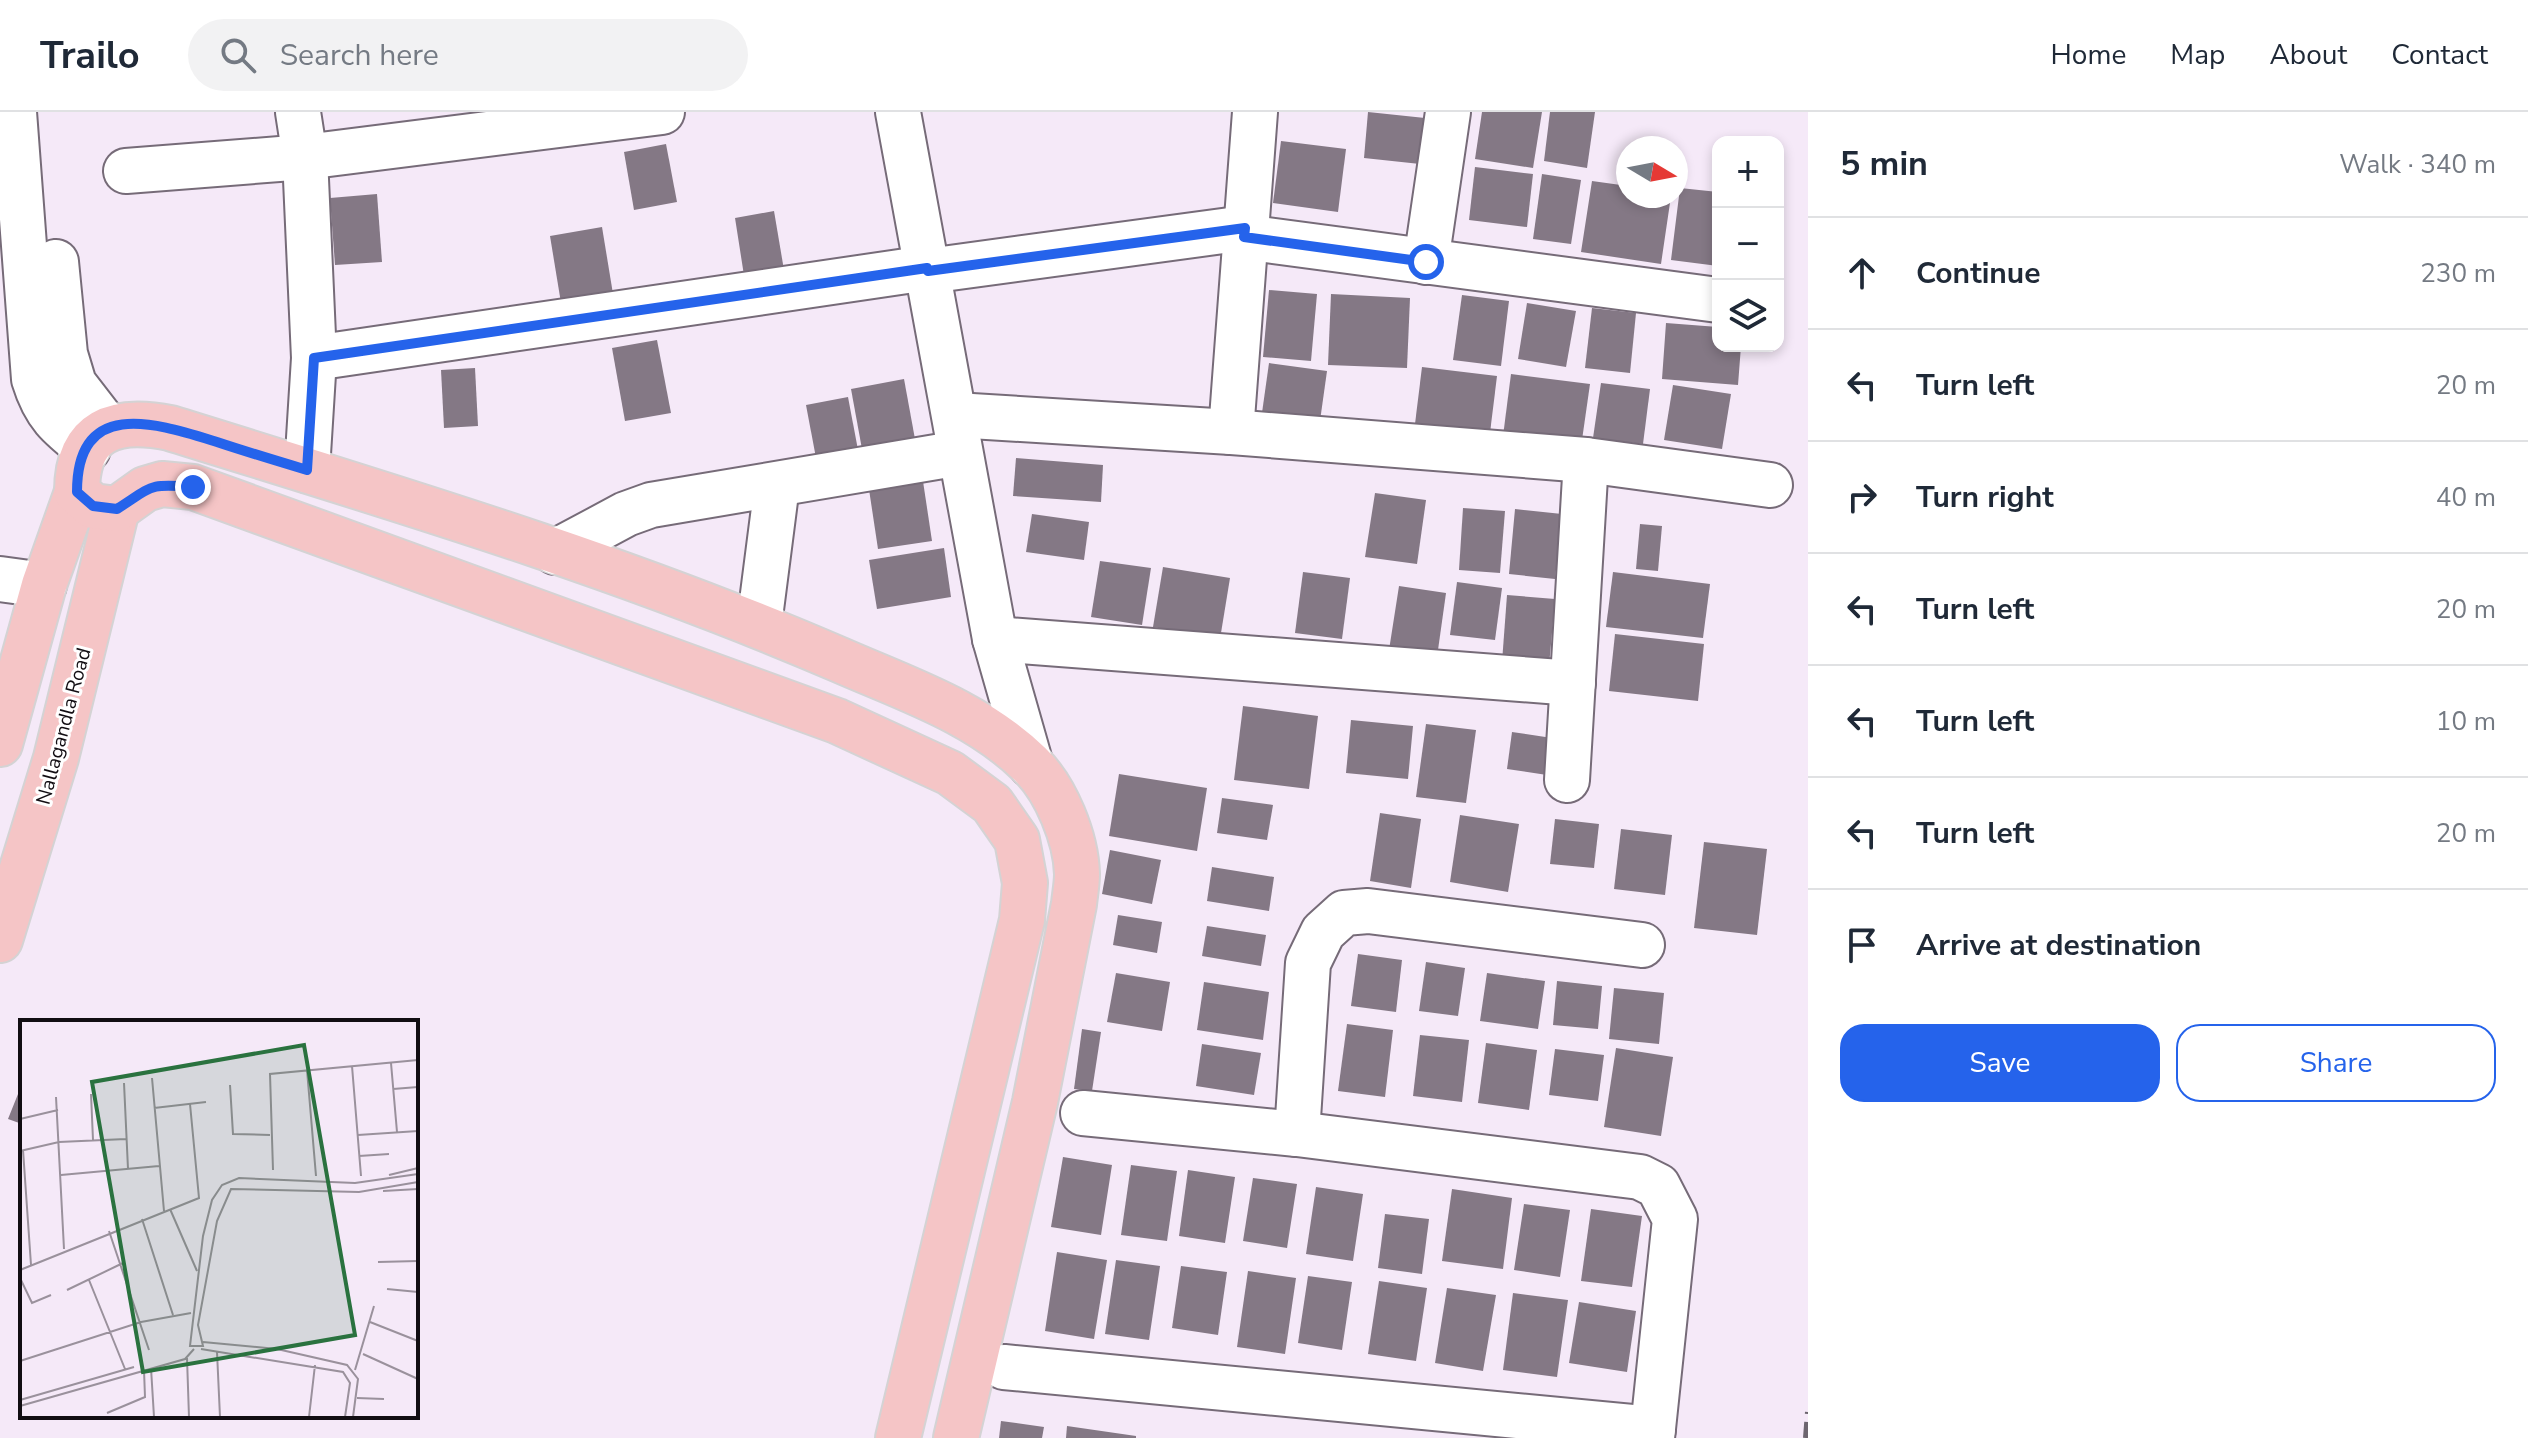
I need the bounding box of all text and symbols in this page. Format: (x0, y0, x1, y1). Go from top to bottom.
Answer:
search box (188, 19, 748, 91)
text: Trailo (40, 30, 140, 81)
icon: search (216, 33, 260, 77)
text: Search here (280, 35, 439, 76)
text: Home (2051, 36, 2126, 74)
text: Map (2170, 36, 2225, 74)
text: About (2269, 36, 2347, 74)
text: Contact (2391, 36, 2488, 74)
north arrow (1616, 136, 1688, 208)
map controls (1712, 136, 1784, 352)
button: + (1712, 136, 1784, 208)
text: 5 min (1840, 141, 1928, 187)
text: Walk · 340 m (2339, 147, 2496, 182)
button: − (1712, 208, 1784, 280)
route start (1408, 244, 1444, 280)
icon: ahead (1840, 251, 1884, 295)
text: Continue (1916, 253, 2041, 294)
text: 230 m (2420, 256, 2496, 291)
button: layers (1712, 280, 1784, 352)
icon: left (1840, 363, 1884, 407)
text: Turn left (1916, 365, 2034, 406)
text: 20 m (2436, 368, 2496, 403)
route end (175, 469, 211, 505)
icon: right (1840, 475, 1884, 519)
text: Turn right (1916, 477, 2054, 518)
text: 40 m (2436, 480, 2496, 515)
icon: left (1840, 587, 1884, 631)
text: Turn left (1916, 589, 2034, 630)
text: 20 m (2436, 592, 2496, 627)
street label: Nallagandla Road (30, 645, 97, 808)
icon: left (1840, 699, 1884, 743)
text: Turn left (1916, 701, 2034, 742)
text: 10 m (2436, 704, 2496, 739)
icon: left (1840, 811, 1884, 855)
text: Turn left (1916, 813, 2034, 854)
text: 20 m (2436, 816, 2496, 851)
icon: arrive (1840, 923, 1884, 967)
text: Arrive at destination (1916, 925, 2201, 966)
inset map (20, 1020, 418, 1418)
button: Save (1840, 1024, 2160, 1102)
button: Share (2176, 1024, 2496, 1102)

